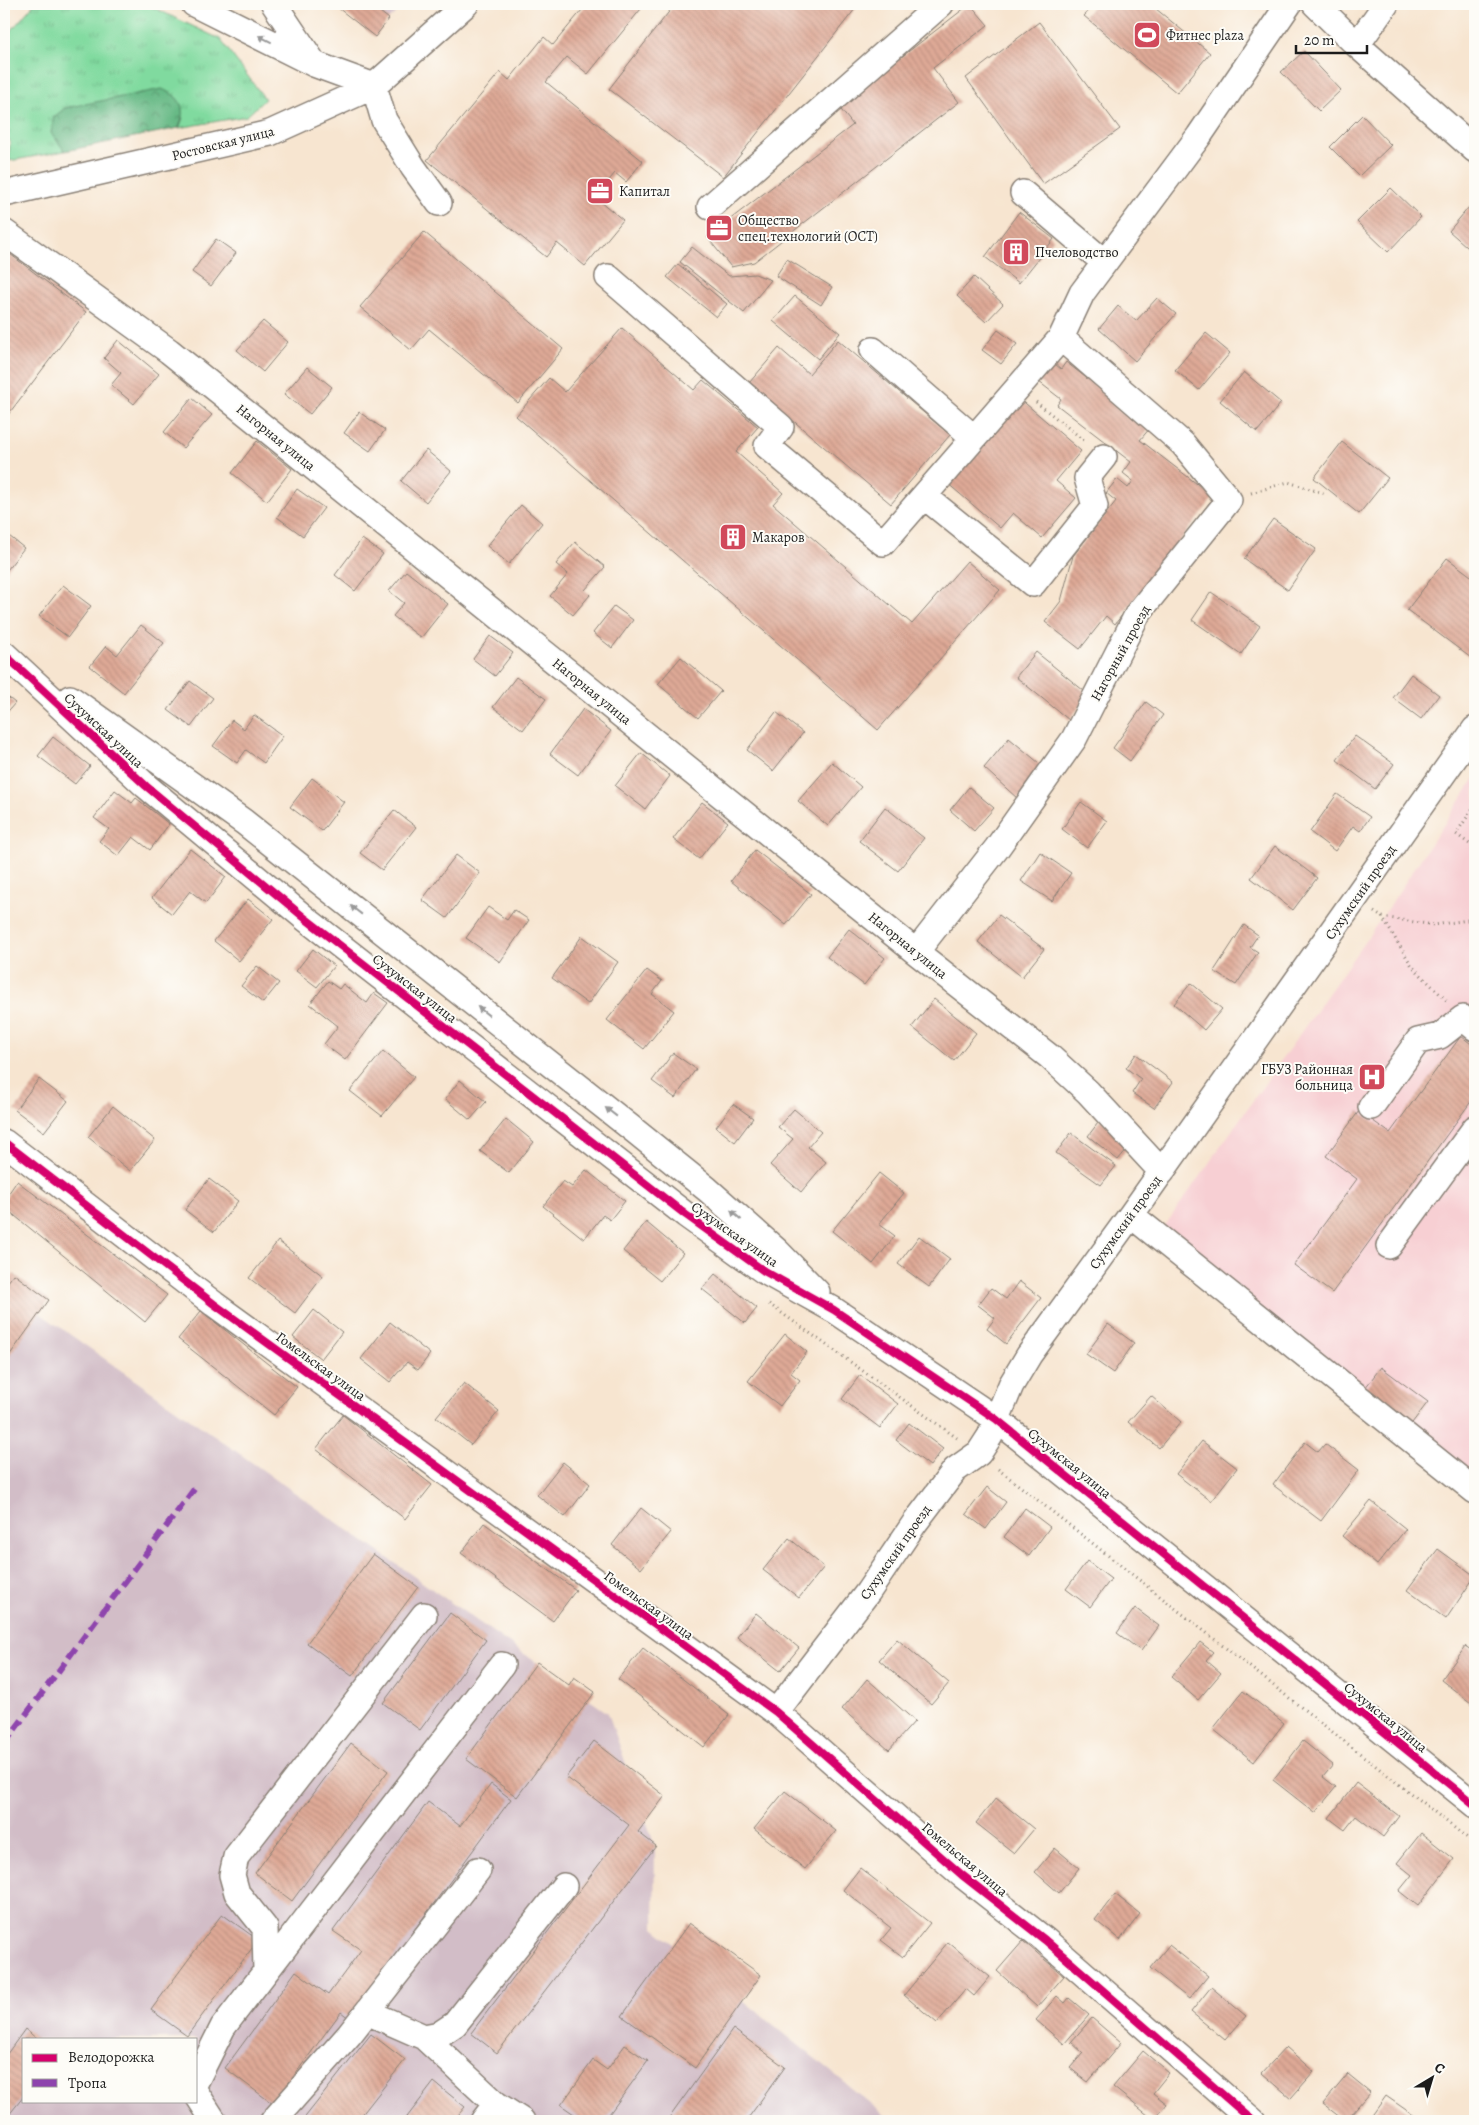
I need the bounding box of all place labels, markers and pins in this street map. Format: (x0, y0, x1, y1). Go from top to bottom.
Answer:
sports icon: Фитнес plaza (1132, 20, 1162, 50)
place label: Фитнес plaza (1166, 26, 1244, 45)
office icon: Капитал (585, 176, 615, 206)
place label: Капитал (619, 182, 670, 201)
place label: Общество спец.технологий (ОСТ) (738, 211, 878, 246)
office icon: Общество спец.технологий (ОСТ) (704, 213, 734, 243)
building icon: Пчеловодство (1001, 237, 1031, 267)
place label: Пчеловодство (1035, 243, 1119, 262)
building icon: Макаров (718, 522, 748, 552)
place label: Макаров (752, 528, 805, 547)
place label: ГБУЗ Районная больница (1261, 1060, 1354, 1095)
hospital icon: ГБУЗ Районная больница (1357, 1062, 1387, 1092)

